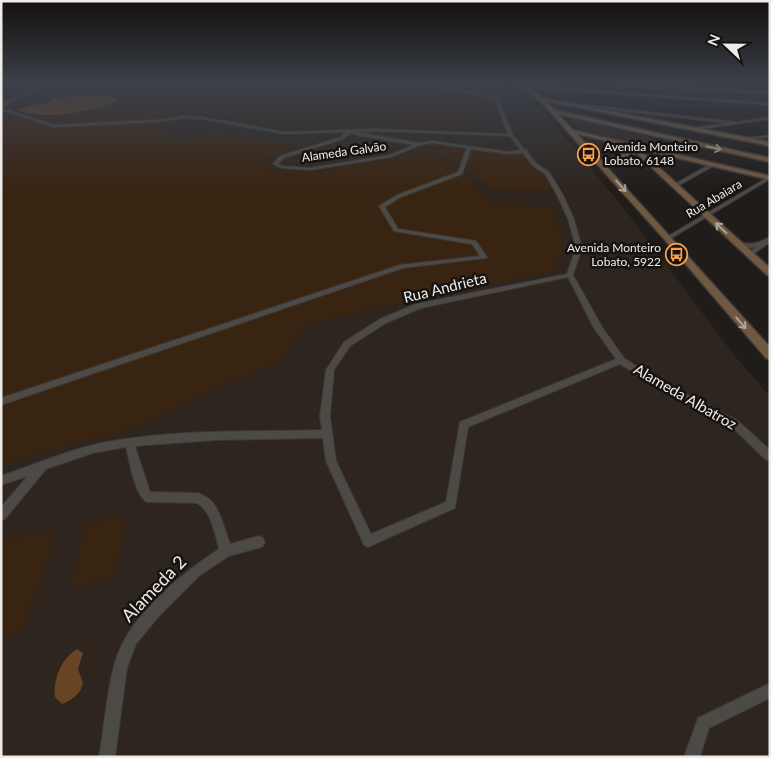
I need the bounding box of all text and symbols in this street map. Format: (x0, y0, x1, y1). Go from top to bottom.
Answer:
north arrow (701, 20, 751, 70)
text: N (704, 32, 723, 48)
street label: Alameda Galvão (301, 138, 387, 165)
place label: Avenida Monteiro Lobato, 6148 (604, 139, 698, 168)
bus stop icon: Avenida Monteiro Lobato, 6148 (576, 142, 600, 166)
one-way arrow (706, 144, 722, 153)
street label: Rua Abaiara (683, 176, 744, 221)
one-way arrow (615, 179, 627, 192)
one-way arrow (714, 222, 727, 234)
place label: Avenida Monteiro Lobato, 5922 (567, 240, 661, 269)
bus stop icon: Avenida Monteiro Lobato, 5922 (665, 243, 689, 267)
street label: Rua Andrieta (401, 268, 488, 306)
one-way arrow (735, 316, 747, 329)
street label: Alameda Albatroz (631, 359, 740, 433)
street label: Alameda 2 (116, 551, 190, 626)

